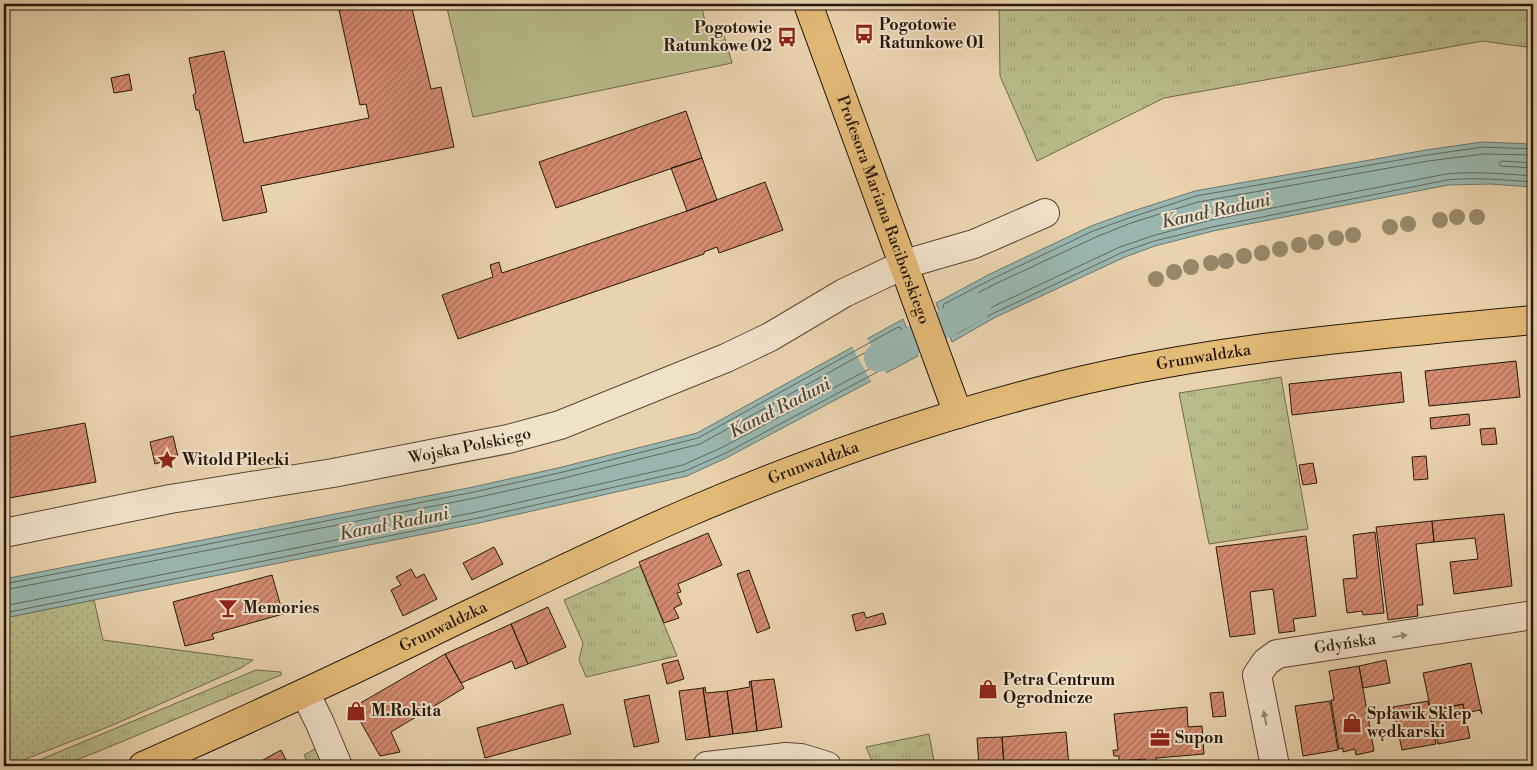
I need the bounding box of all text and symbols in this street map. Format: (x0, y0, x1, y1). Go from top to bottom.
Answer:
place label: Pogotowie Ratunkowe 01 (879, 15, 985, 53)
place label: Pogotowie Ratunkowe 02 (664, 18, 772, 56)
bus stop icon: Pogotowie Ratunkowe 01 (853, 23, 875, 45)
bus stop icon: Pogotowie Ratunkowe 02 (776, 26, 798, 48)
street label: Profesora Mariana Raciborskiego (832, 93, 934, 327)
water label: Kanał Raduni (1159, 188, 1273, 234)
street label: Grunwaldzka (1155, 340, 1253, 375)
water label: Kanał Raduni (725, 372, 835, 444)
street label: Wojska Polskiego (406, 423, 533, 468)
street label: Grunwaldzka (765, 437, 862, 489)
place icon: Witold Pilecki (156, 449, 178, 471)
place label: Witold Pilecki (181, 450, 289, 470)
water label: Kanał Raduni (337, 502, 451, 546)
street label: Grunwaldzka (396, 596, 491, 656)
bar icon: Memories (217, 597, 239, 619)
place label: Memories (243, 598, 319, 618)
street label: Gdyńska (1313, 629, 1378, 658)
one-way arrow (1392, 631, 1408, 639)
place label: Petra Centrum Ogrodnicze (1003, 670, 1115, 708)
shop icon: Petra Centrum Ogrodnicze (977, 678, 999, 700)
shop icon: M.Rokita (345, 700, 367, 722)
place label: M.Rokita (371, 701, 441, 721)
place label: Spławik Sklep wędkarski (1366, 704, 1472, 742)
one-way arrow (1261, 710, 1269, 726)
shop icon: Spławik Sklep wędkarski (1341, 712, 1363, 734)
office icon: Supon (1149, 727, 1171, 749)
place label: Supon (1175, 728, 1223, 748)

